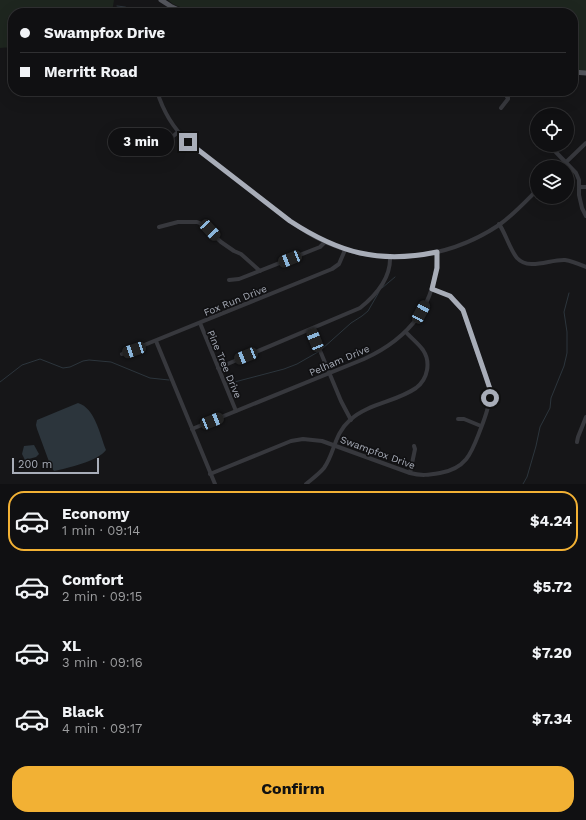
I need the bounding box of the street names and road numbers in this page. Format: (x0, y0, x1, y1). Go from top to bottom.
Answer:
street label: Fox Run Drive (202, 283, 269, 318)
street label: Pine Tree Drive (205, 328, 244, 400)
street label: Pelham Drive (307, 343, 371, 378)
street label: Swampfox Drive (339, 434, 417, 471)

